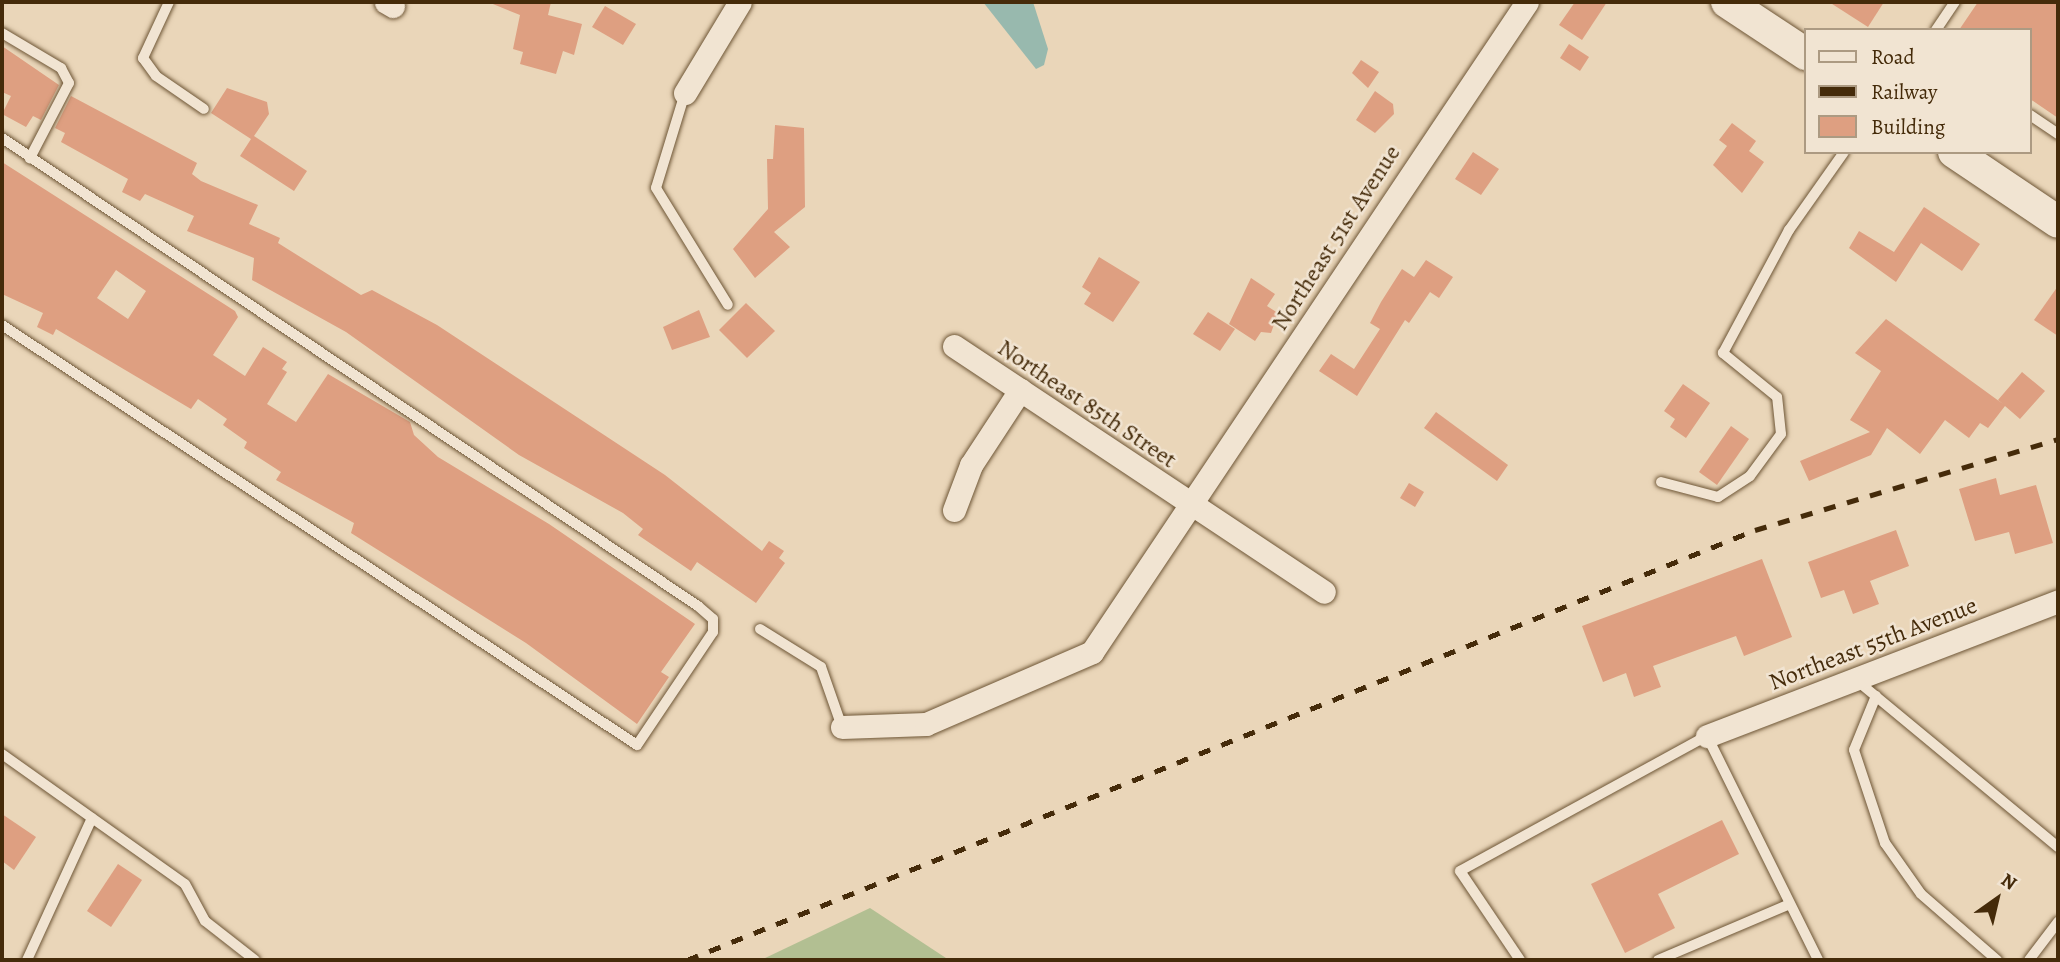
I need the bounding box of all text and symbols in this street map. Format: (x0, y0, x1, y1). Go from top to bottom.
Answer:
legend (1804, 28, 2032, 154)
text: Road (1871, 43, 1915, 71)
text: Railway (1871, 78, 1937, 106)
text: Building (1871, 113, 1945, 141)
street label: Northeast 51st Avenue (1265, 140, 1407, 336)
street label: Northeast 85th Street (992, 334, 1182, 474)
street label: Northeast 55th Avenue (1765, 591, 1981, 697)
north arrow (1962, 864, 2032, 934)
text: N (1996, 867, 2022, 896)

